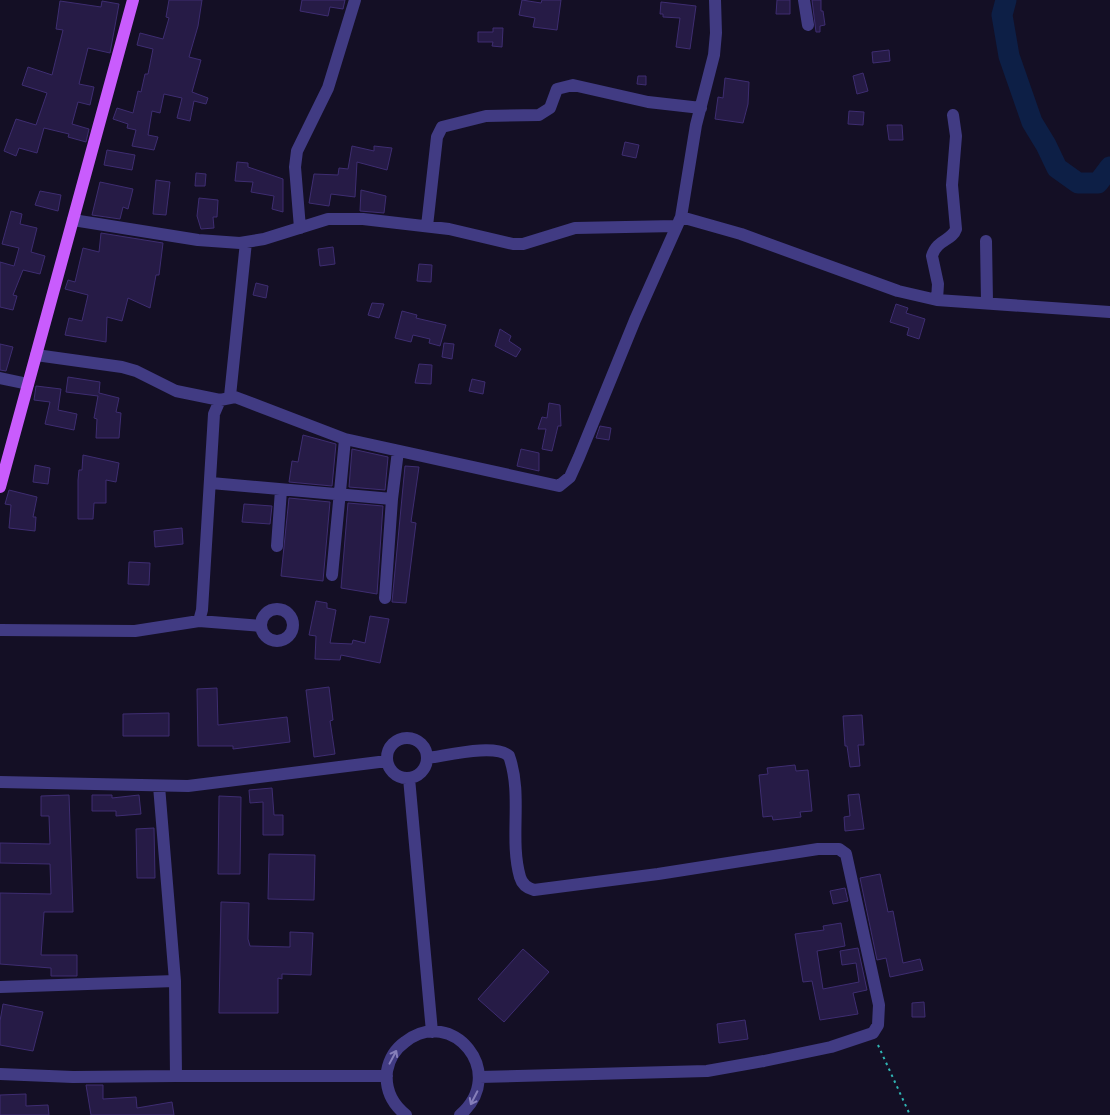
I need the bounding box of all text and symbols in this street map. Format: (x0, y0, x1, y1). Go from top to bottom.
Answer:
one-way arrow (388, 1049, 398, 1064)
one-way arrow (469, 1090, 478, 1105)

